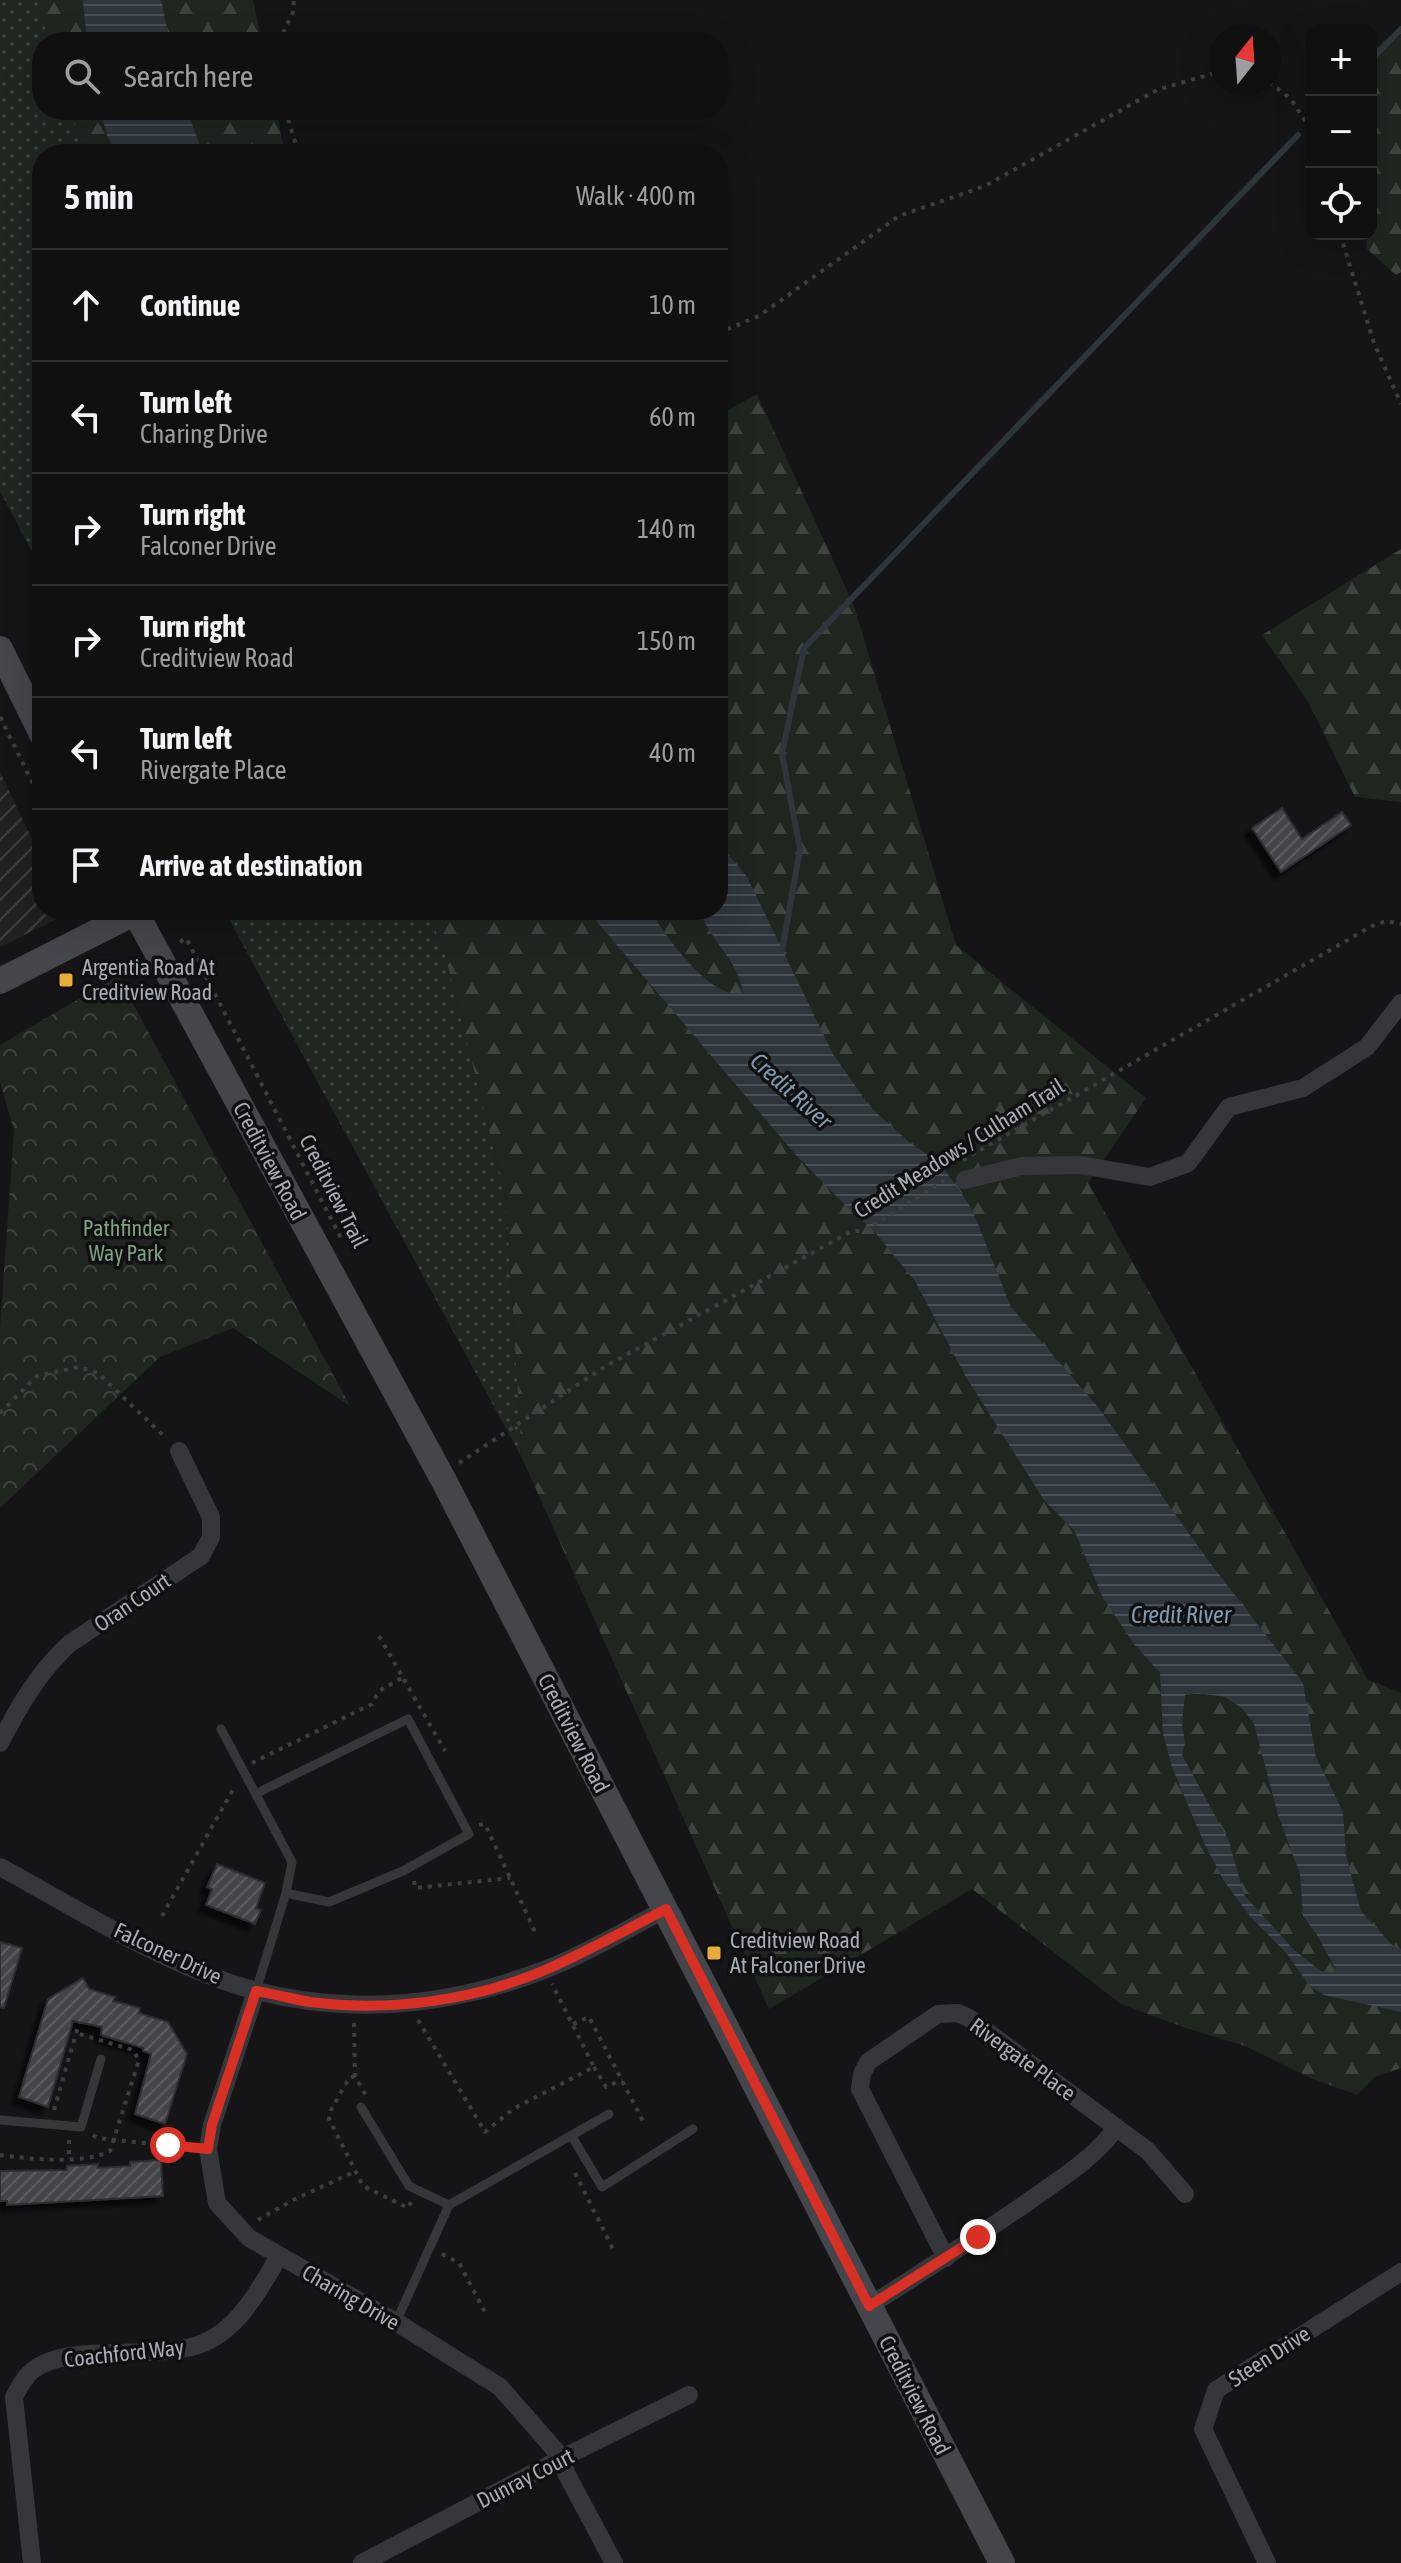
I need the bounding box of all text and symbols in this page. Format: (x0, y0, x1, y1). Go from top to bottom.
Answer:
north arrow (1209, 24, 1281, 96)
map controls (1305, 24, 1377, 240)
button: + (1305, 24, 1377, 96)
search box (32, 32, 728, 120)
icon: search (60, 54, 104, 98)
text: Search here (124, 59, 253, 93)
button: − (1305, 96, 1377, 168)
button: locate (1305, 168, 1377, 240)
text: 5 min (64, 177, 133, 216)
text: Walk · 400 m (576, 181, 696, 211)
icon: ahead (64, 283, 108, 327)
text: Continue (140, 288, 240, 322)
text: 10 m (649, 290, 696, 320)
text: Turn left (140, 385, 232, 419)
icon: left (64, 395, 108, 439)
text: 60 m (649, 402, 696, 432)
text: Charing Drive (140, 419, 268, 449)
text: Turn right (140, 497, 246, 531)
icon: right (64, 507, 108, 551)
text: 140 m (637, 514, 696, 544)
text: Falconer Drive (140, 531, 277, 561)
text: Turn right (140, 609, 246, 643)
icon: right (64, 619, 108, 663)
text: 150 m (637, 626, 696, 656)
text: Creditview Road (140, 643, 294, 673)
text: Turn left (140, 721, 232, 755)
icon: left (64, 731, 108, 775)
text: 40 m (649, 738, 696, 768)
text: Rivergate Place (140, 755, 287, 785)
icon: arrive (64, 843, 108, 887)
text: Arrive at destination (140, 848, 362, 882)
place label: Argentia Road At Creditview Road (82, 954, 215, 1005)
marker: Argentia Road At Creditview Road (57, 971, 75, 989)
water label: Credit River (745, 1047, 838, 1135)
street label: Credit Meadows / Culham Trail (849, 1073, 1069, 1223)
street label: Creditview Road (228, 1097, 312, 1225)
street label: Creditview Trail (294, 1130, 374, 1252)
park label: Pathfinder Way Park (83, 1215, 170, 1266)
street label: Oran Court (89, 1567, 175, 1637)
water label: Credit River (1131, 1601, 1232, 1628)
street label: Creditview Road (533, 1669, 615, 1797)
street label: Falconer Drive (110, 1917, 226, 1989)
place label: Creditview Road At Falconer Drive (730, 1927, 866, 1978)
marker: Creditview Road At Falconer Drive (705, 1944, 723, 1962)
street label: Rivergate Place (965, 2012, 1081, 2106)
route start (150, 2127, 186, 2163)
route end (960, 2219, 996, 2255)
street label: Charing Drive (298, 2259, 404, 2335)
street label: Steen Drive (1224, 2320, 1315, 2392)
street label: Creditview Road (874, 2331, 956, 2459)
street label: Coachford Way (63, 2334, 185, 2372)
street label: Dunray Court (472, 2442, 578, 2514)

